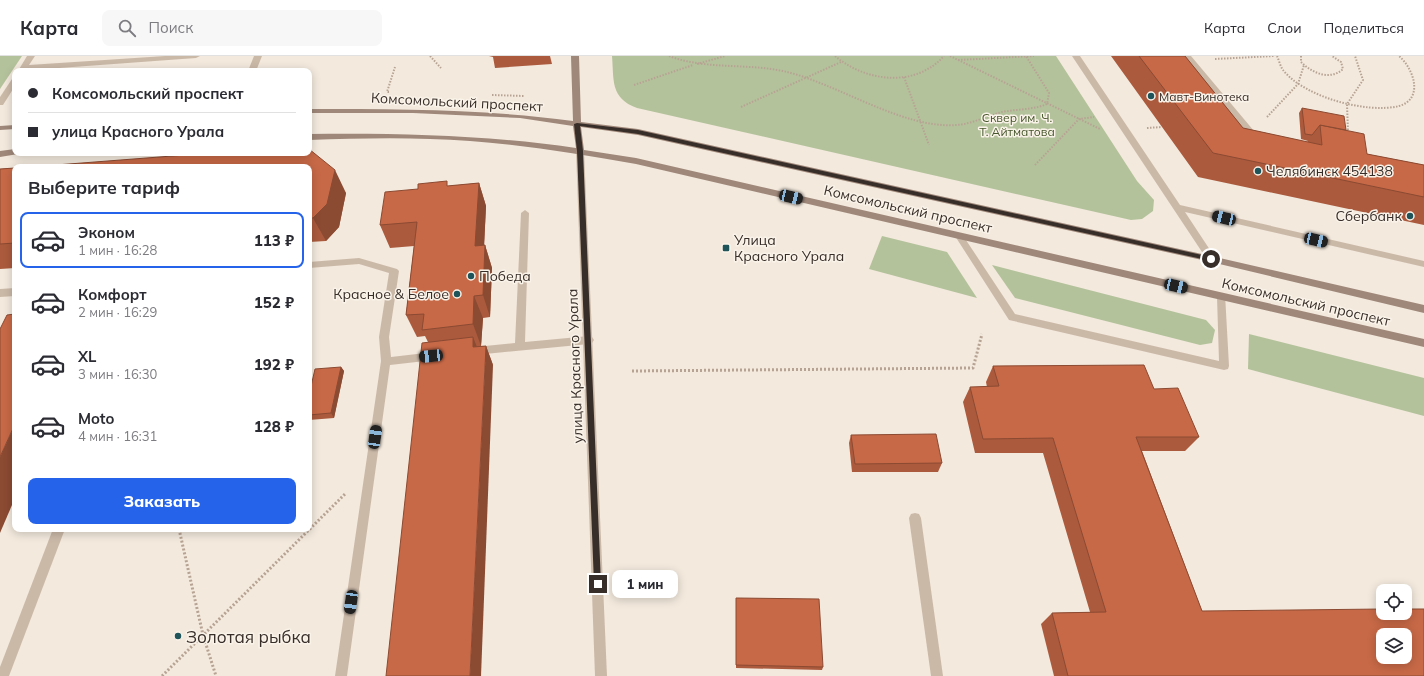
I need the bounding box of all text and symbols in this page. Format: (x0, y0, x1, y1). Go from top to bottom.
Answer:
search box (102, 10, 382, 46)
text: Карта (20, 16, 78, 40)
icon: search (116, 17, 138, 39)
text: Поиск (148, 18, 193, 37)
text: Карта (1204, 19, 1245, 37)
text: Слои (1267, 19, 1302, 37)
text: Поделиться (1324, 19, 1404, 37)
text: Комсомольский проспект (52, 84, 244, 103)
street label: Комсомольский проспект (371, 89, 544, 116)
place label: Мавт-Винотека (1159, 89, 1249, 104)
marker: Мавт-Винотека (1146, 91, 1156, 101)
park label: Сквер им. Ч. Т. Айтматова (979, 110, 1055, 139)
text: улица Красного Урала (52, 122, 224, 141)
place label: Челябинск 454138 (1266, 162, 1393, 180)
marker: Челябинск 454138 (1253, 166, 1263, 176)
text: Выберите тариф (28, 176, 180, 199)
street label: Комсомольский проспект (822, 181, 995, 237)
car (778, 188, 804, 206)
place label: Сбербанк (1335, 207, 1402, 225)
car (1211, 209, 1237, 227)
marker: Сбербанк (1405, 211, 1415, 221)
icon: car (30, 222, 66, 258)
text: Эконом (78, 223, 135, 242)
text: 113 ₽ (254, 231, 294, 250)
place label: Улица Красного Урала (733, 231, 844, 265)
car (1303, 231, 1329, 249)
text: 1 мин · 16:28 (78, 242, 157, 258)
marker: Улица Красного Урала (721, 243, 731, 253)
route start (1202, 250, 1220, 268)
place label: Победа (479, 267, 531, 285)
marker: Победа (466, 271, 476, 281)
street label: Комсомольский проспект (1220, 274, 1393, 330)
car (1163, 277, 1189, 295)
icon: car (30, 284, 66, 320)
text: Комфорт (78, 285, 147, 304)
place label: Красное & Белое (333, 285, 449, 303)
street label: улица Красного Урала (563, 288, 587, 444)
marker: Красное & Белое (452, 289, 462, 299)
text: 152 ₽ (254, 293, 294, 312)
text: 2 мин · 16:29 (78, 304, 157, 320)
icon: car (30, 346, 66, 382)
text: XL (78, 347, 96, 366)
car (418, 349, 444, 363)
text: 192 ₽ (254, 355, 294, 374)
text: 3 мин · 16:30 (78, 366, 157, 382)
icon: car (30, 408, 66, 444)
text: Moto (78, 409, 114, 428)
text: 128 ₽ (254, 417, 294, 436)
car (367, 424, 383, 450)
text: 4 мин · 16:31 (78, 428, 157, 444)
button: Заказать (28, 478, 296, 524)
callout: 1 мин (612, 570, 678, 598)
route end (589, 575, 607, 593)
text: 1 мин (626, 576, 664, 592)
map controls (1376, 584, 1412, 664)
button: locate (1376, 584, 1412, 620)
car (343, 589, 359, 615)
place label: Золотая рыбка (186, 626, 311, 647)
button: layers (1376, 628, 1412, 664)
marker: Золотая рыбка (173, 631, 183, 641)

